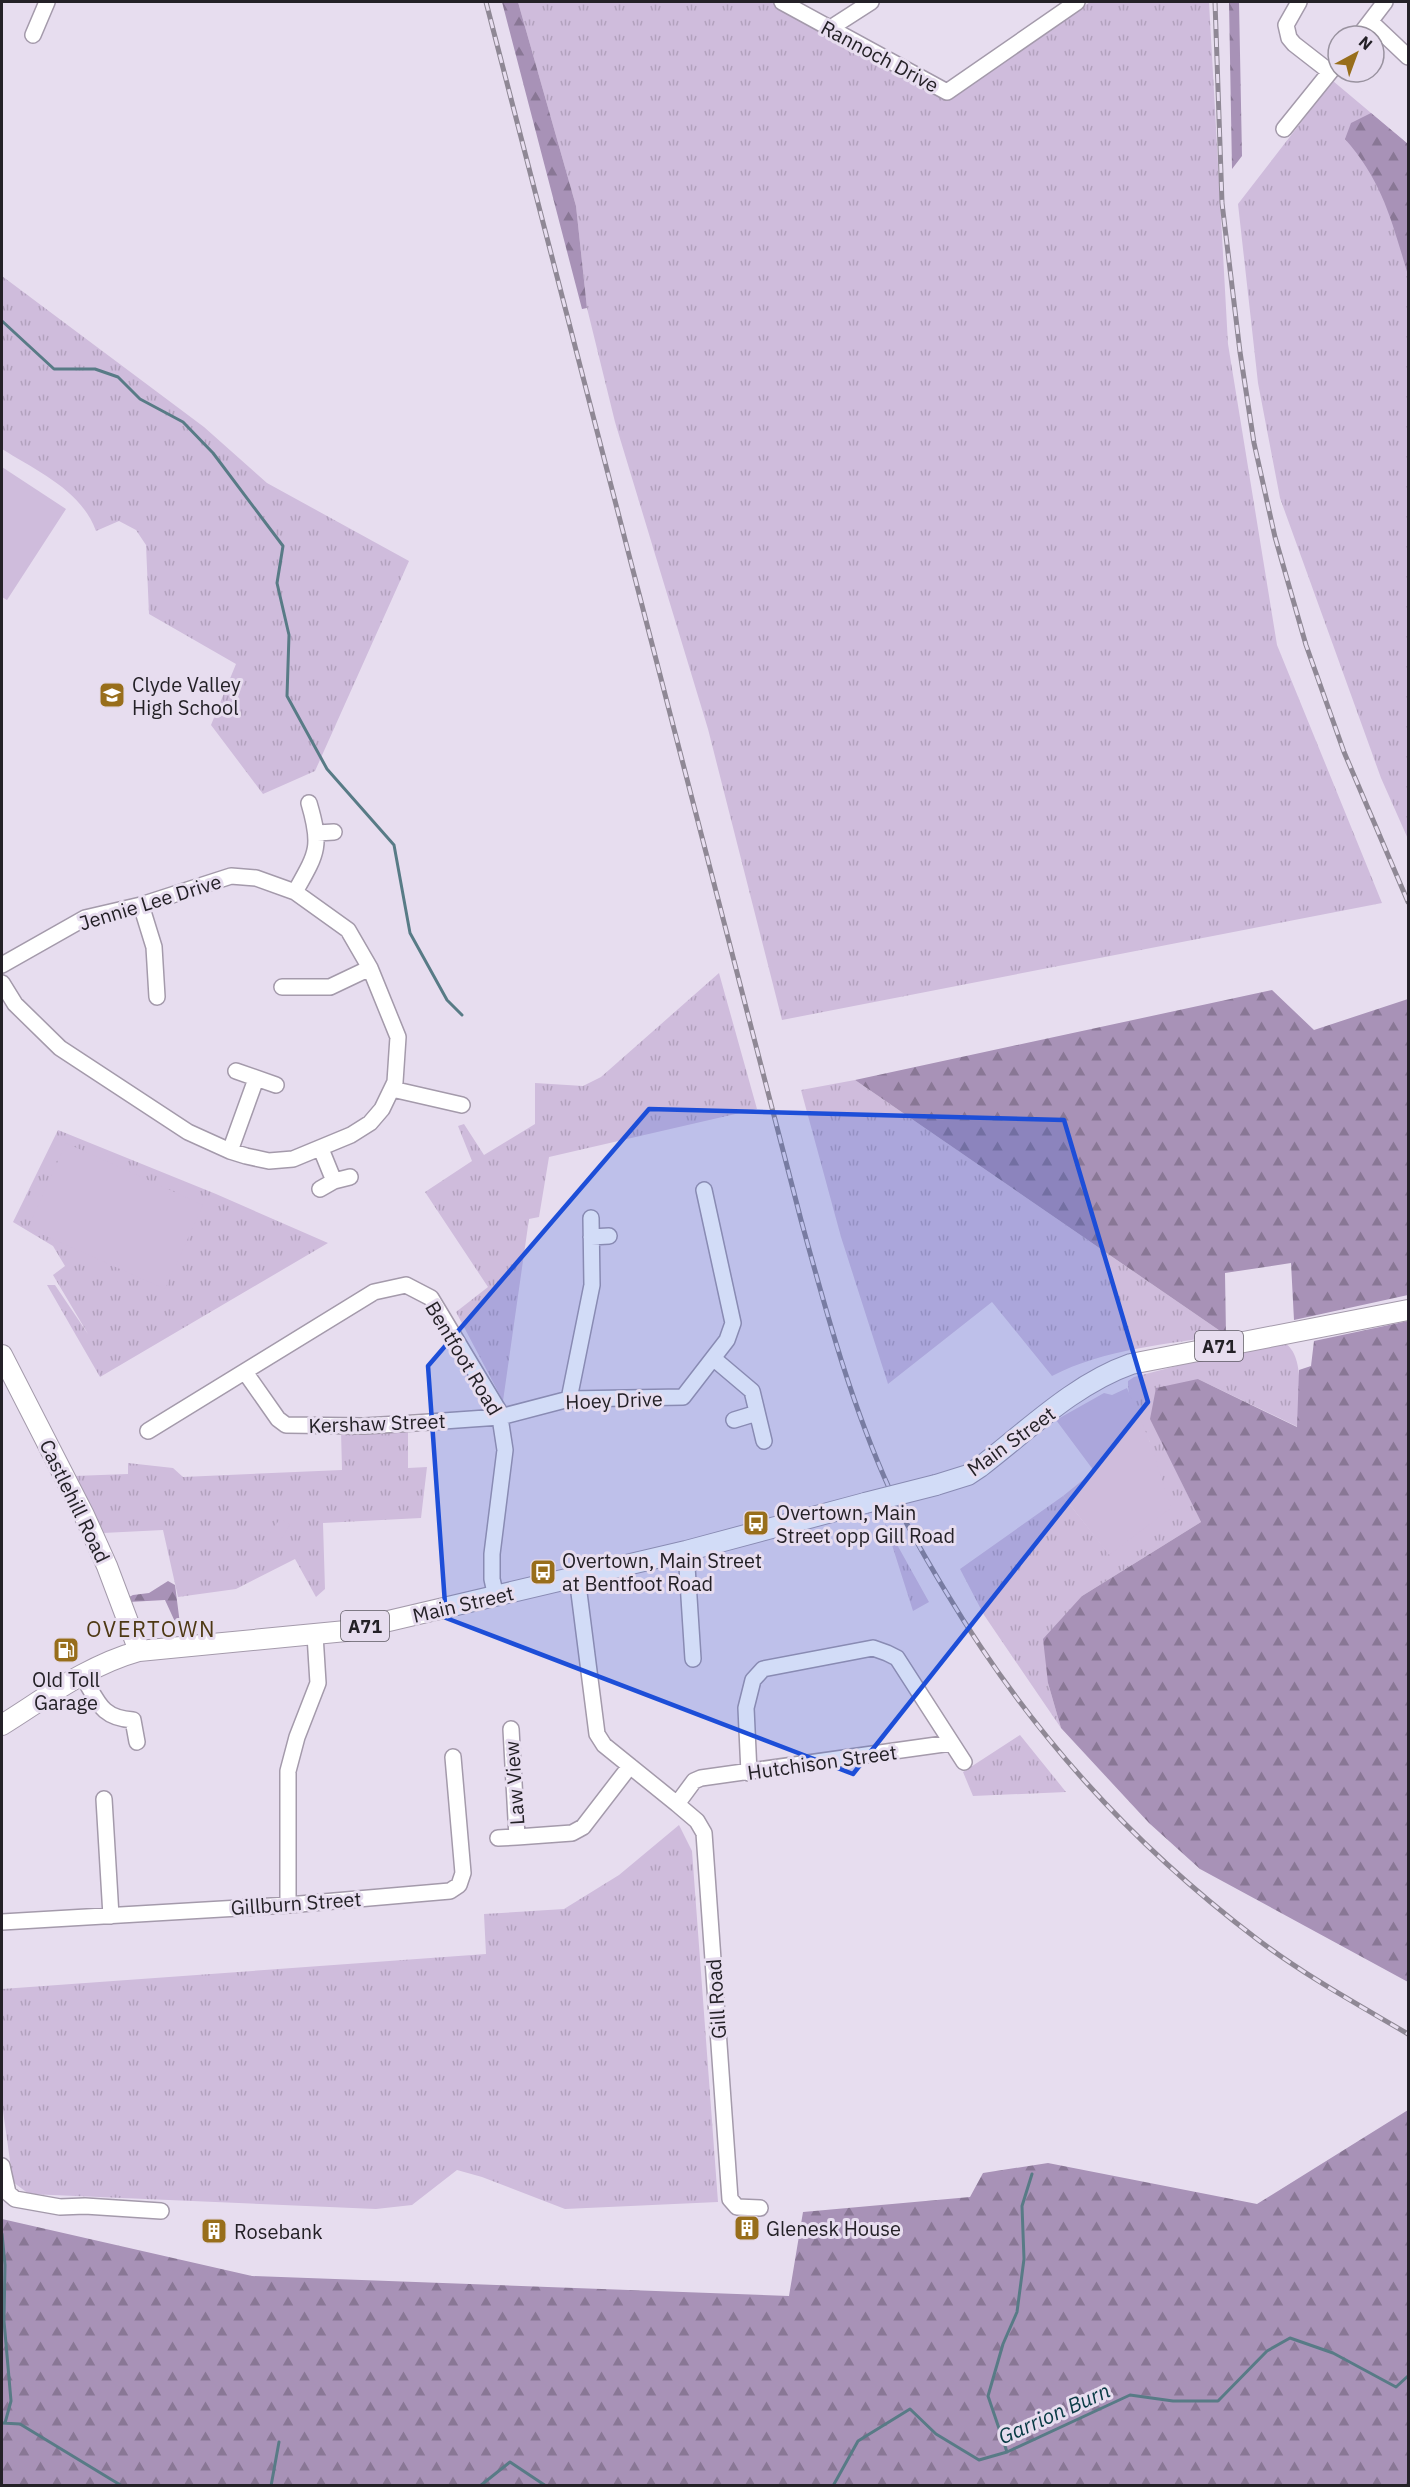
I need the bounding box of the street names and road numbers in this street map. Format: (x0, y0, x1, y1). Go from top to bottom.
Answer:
street label: Rannoch Drive (816, 14, 944, 98)
street label: Jennie Lee Drive (76, 868, 224, 936)
street label: Bentfoot Road (419, 1296, 509, 1420)
road number: A71 (1195, 1331, 1243, 1361)
street label: Hoey Drive (565, 1385, 663, 1415)
street label: Main Street (961, 1400, 1061, 1482)
street label: Kershaw Street (308, 1407, 446, 1439)
street label: Castlehill Road (33, 1435, 117, 1567)
street label: Main Street (410, 1579, 516, 1629)
road number: A71 (341, 1611, 389, 1641)
street label: Hutchison Street (745, 1738, 899, 1786)
street label: Law View (498, 1740, 530, 1826)
street label: Gillburn Street (230, 1885, 362, 1921)
street label: Gill Road (700, 1958, 732, 2040)

